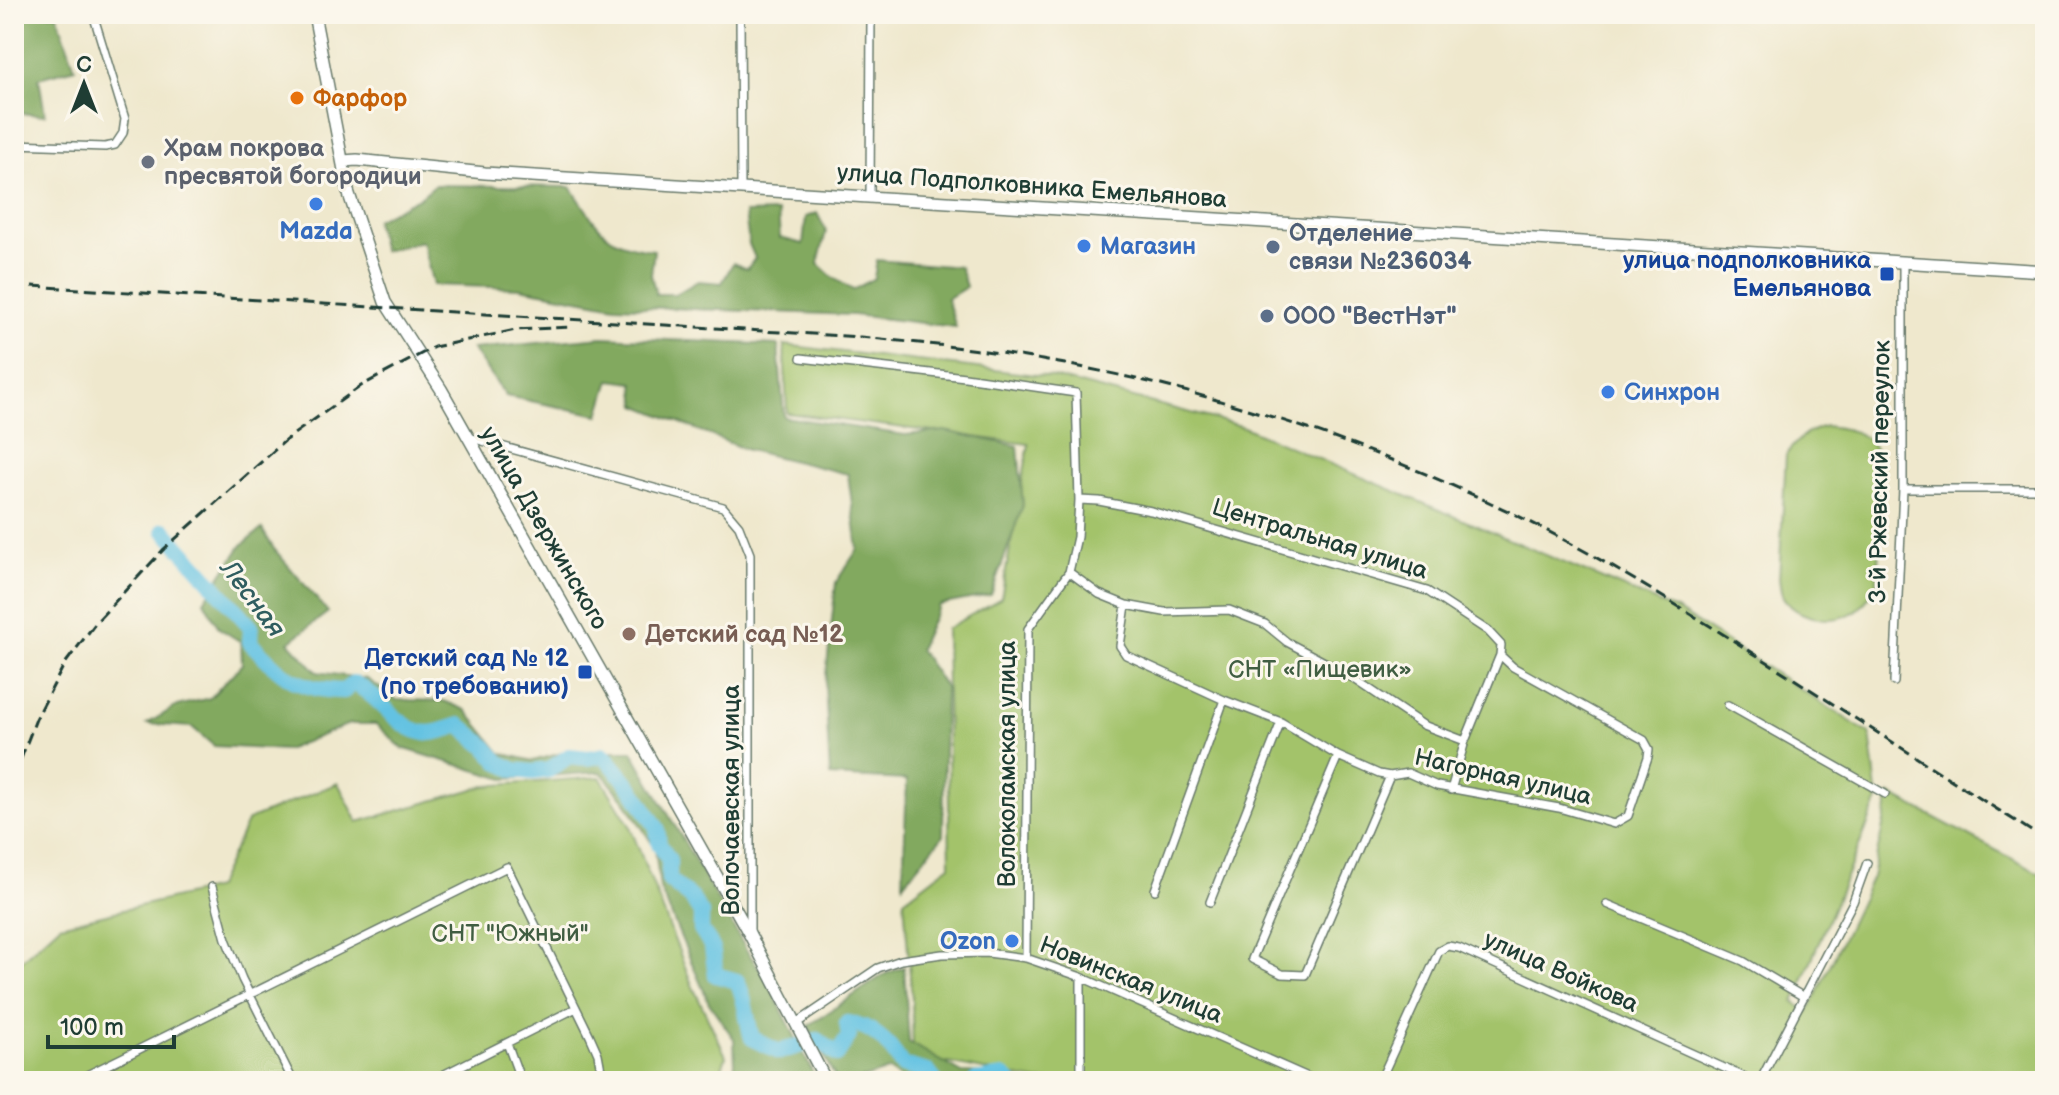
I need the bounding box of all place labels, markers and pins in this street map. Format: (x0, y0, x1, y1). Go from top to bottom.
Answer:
place label: Фарфор (313, 84, 407, 113)
marker: Фарфор (288, 89, 306, 107)
place label: Храм покрова пресвятой богородици (163, 134, 421, 191)
marker: Храм покрова пресвятой богородици (139, 153, 157, 171)
marker: Mazda (307, 195, 325, 213)
place label: Mazda (279, 217, 353, 246)
place label: Отделение связи №236034 (1289, 219, 1472, 276)
place label: Магазин (1100, 232, 1196, 261)
marker: Магазин (1075, 237, 1093, 255)
marker: Отделение связи №236034 (1264, 238, 1282, 256)
place label: улица подполковника Емельянова (1623, 246, 1872, 303)
marker: улица подполковника Емельянова (1878, 265, 1896, 283)
place label: ООО "ВестНэт" (1283, 302, 1457, 331)
marker: ООО "ВестНэт" (1258, 307, 1276, 325)
place label: Синхрон (1624, 378, 1720, 407)
marker: Синхрон (1599, 383, 1617, 401)
place label: Детский сад №12 (645, 620, 844, 649)
marker: Детский сад №12 (620, 625, 638, 643)
place label: Детский сад № 12 (по требованию) (364, 644, 570, 701)
marker: Детский сад № 12 (по требованию) (576, 663, 594, 681)
place label: Ozon (940, 927, 996, 956)
marker: Ozon (1003, 932, 1021, 950)

